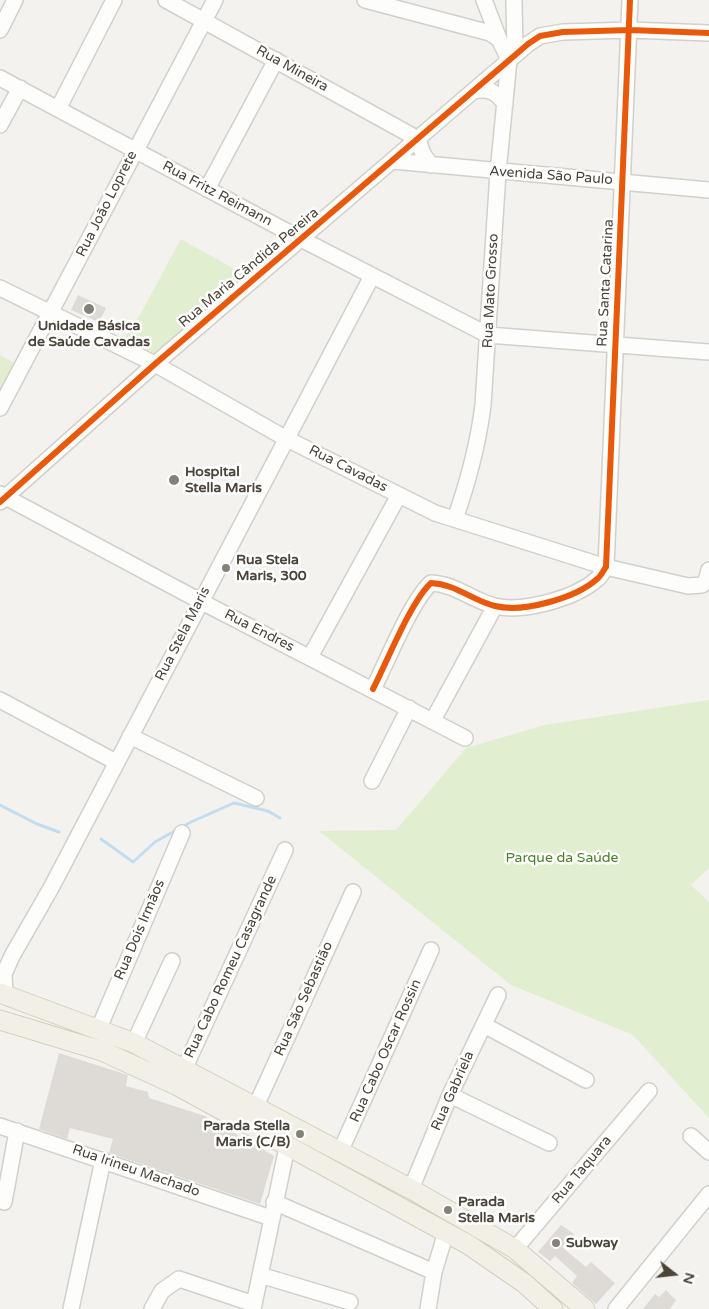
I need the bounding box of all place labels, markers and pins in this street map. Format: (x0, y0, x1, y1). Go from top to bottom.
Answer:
marker: Unidade Básica de Saúde Cavadas (82, 302, 96, 316)
place label: Unidade Básica de Saúde Cavadas (28, 318, 150, 351)
place label: Hospital Stella Maris (185, 464, 262, 497)
marker: Hospital Stella Maris (167, 473, 181, 487)
place label: Rua Stela Maris, 300 (236, 552, 307, 584)
marker: Rua Stela Maris, 300 (220, 562, 232, 574)
place label: Parada Stella Maris (C/B) (203, 1118, 290, 1150)
marker: Parada Stella Maris (C/B) (294, 1128, 306, 1140)
place label: Parada Stella Maris (458, 1194, 535, 1226)
marker: Parada Stella Maris (442, 1204, 454, 1216)
place label: Subway (566, 1235, 618, 1251)
marker: Subway (550, 1237, 562, 1249)

